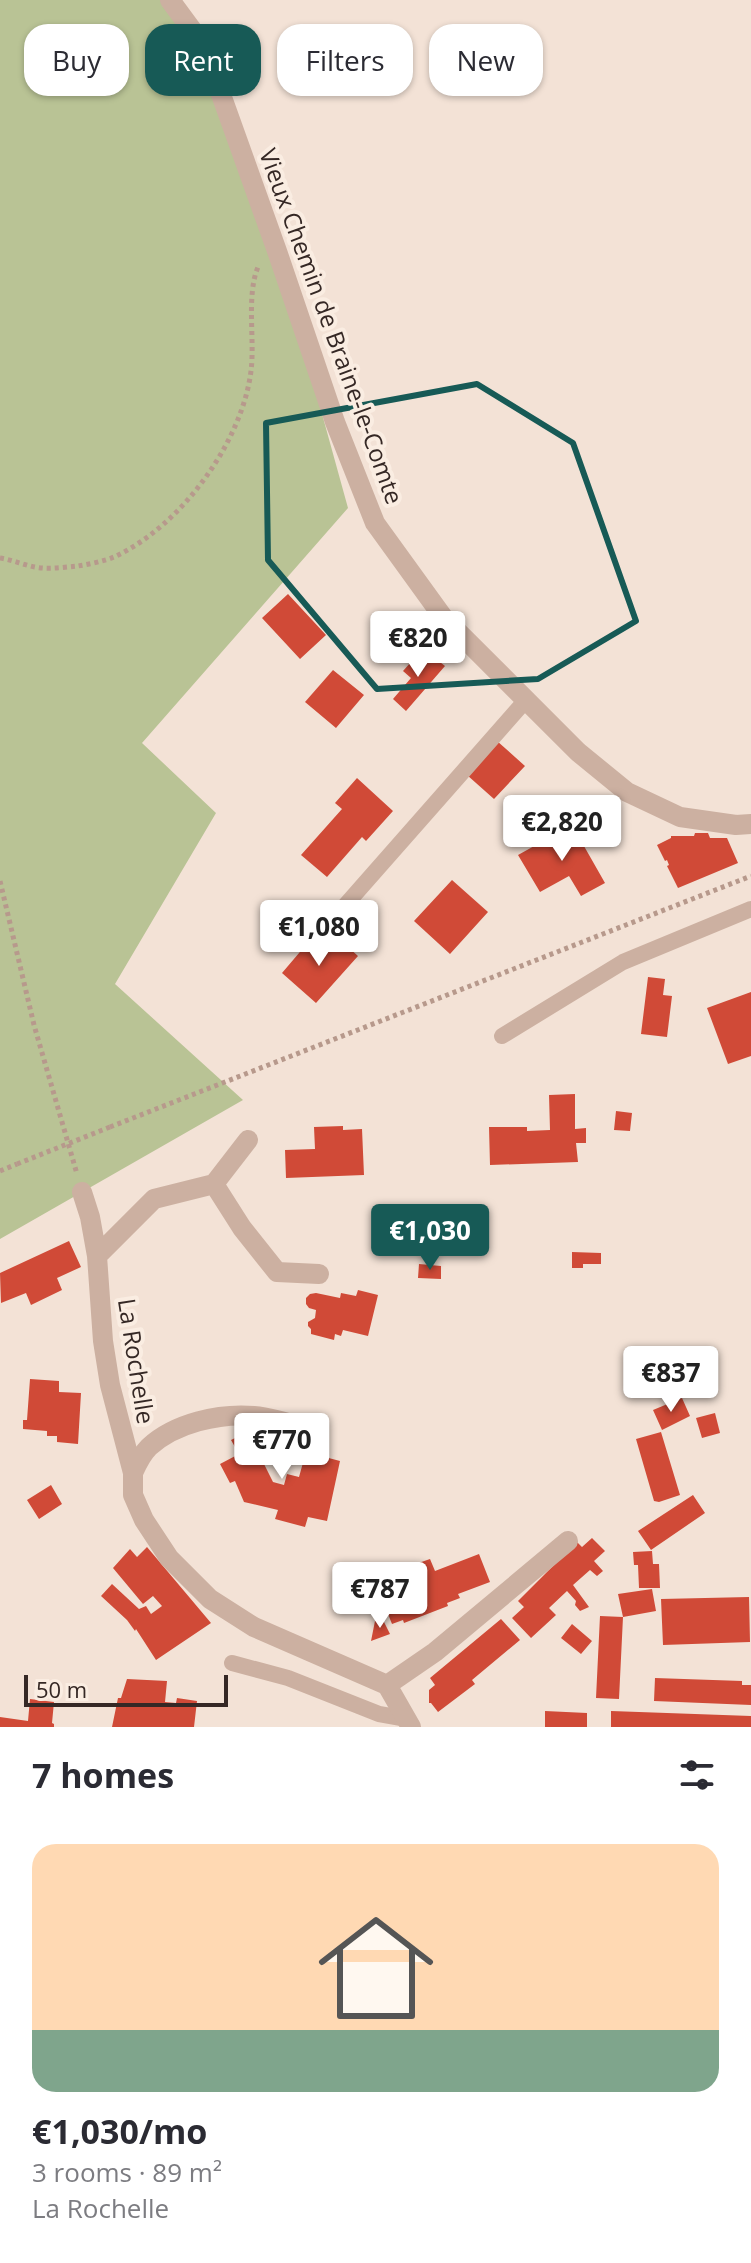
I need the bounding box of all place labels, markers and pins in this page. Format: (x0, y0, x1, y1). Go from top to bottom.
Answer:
pin: €820 (371, 611, 465, 679)
pin: €2,820 (497, 795, 627, 863)
pin: €1,080 (254, 900, 384, 968)
pin: €1,030 (365, 1204, 495, 1272)
pin: €837 (624, 1346, 718, 1414)
pin: €770 (235, 1413, 329, 1481)
pin: €787 (333, 1562, 427, 1630)

